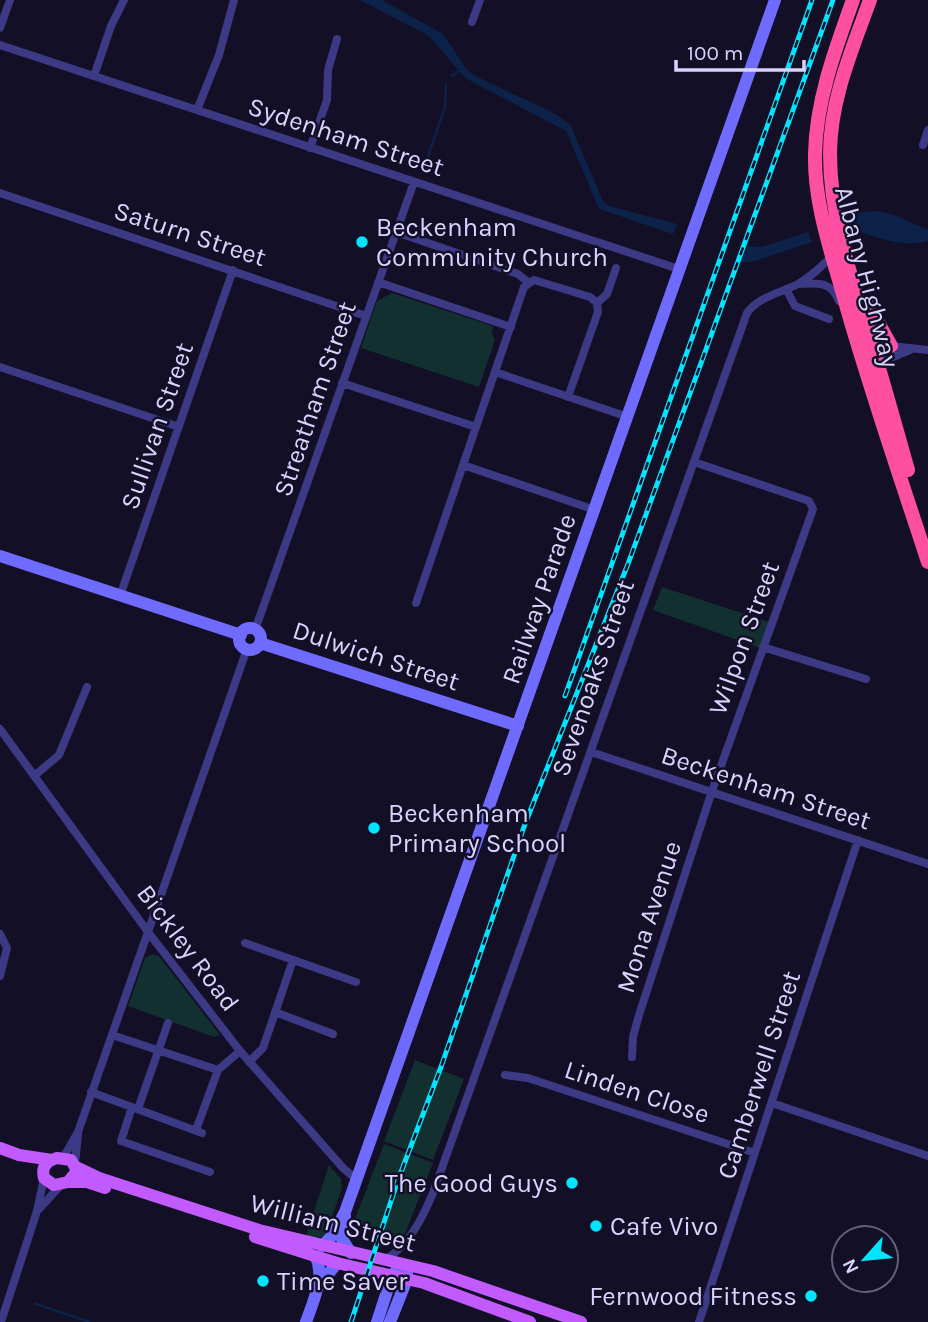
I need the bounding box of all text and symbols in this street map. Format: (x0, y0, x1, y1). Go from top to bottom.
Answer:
scale bar (676, 28, 804, 72)
text: 100 m (687, 41, 744, 65)
street label: Sydenham Street (244, 91, 448, 183)
street label: Albany Highway (828, 183, 906, 371)
street label: Saturn Street (110, 195, 270, 273)
place label: Beckenham Community Church (376, 212, 608, 273)
marker: Beckenham Community Church (354, 234, 370, 250)
street label: Streatham Street (267, 297, 363, 501)
street label: Sullivan Street (114, 338, 200, 513)
street label: Railway Parade (495, 510, 583, 688)
street label: Wilpon Street (702, 557, 786, 719)
street label: Sevenoaks Street (545, 576, 641, 780)
street label: Dulwich Street (289, 614, 463, 698)
street label: Beckenham Street (657, 739, 875, 837)
place label: Beckenham Primary School (388, 798, 566, 859)
marker: Beckenham Primary School (366, 820, 382, 836)
street label: Mona Avenue (610, 837, 688, 997)
street label: Bickley Road (130, 878, 246, 1018)
street label: Camberwell Street (711, 967, 807, 1183)
street label: Linden Close (561, 1054, 713, 1130)
place label: The Good Guys (385, 1168, 558, 1199)
marker: The Good Guys (564, 1175, 580, 1191)
street label: William Street (247, 1187, 419, 1259)
place label: Cafe Vivo (610, 1211, 718, 1242)
marker: Cafe Vivo (588, 1218, 604, 1234)
north arrow (830, 1224, 900, 1294)
text: N (838, 1255, 864, 1277)
place label: Time Saver (277, 1266, 408, 1297)
marker: Time Saver (255, 1273, 271, 1289)
place label: Fernwood Fitness (589, 1281, 797, 1312)
marker: Fernwood Fitness (803, 1288, 819, 1304)

